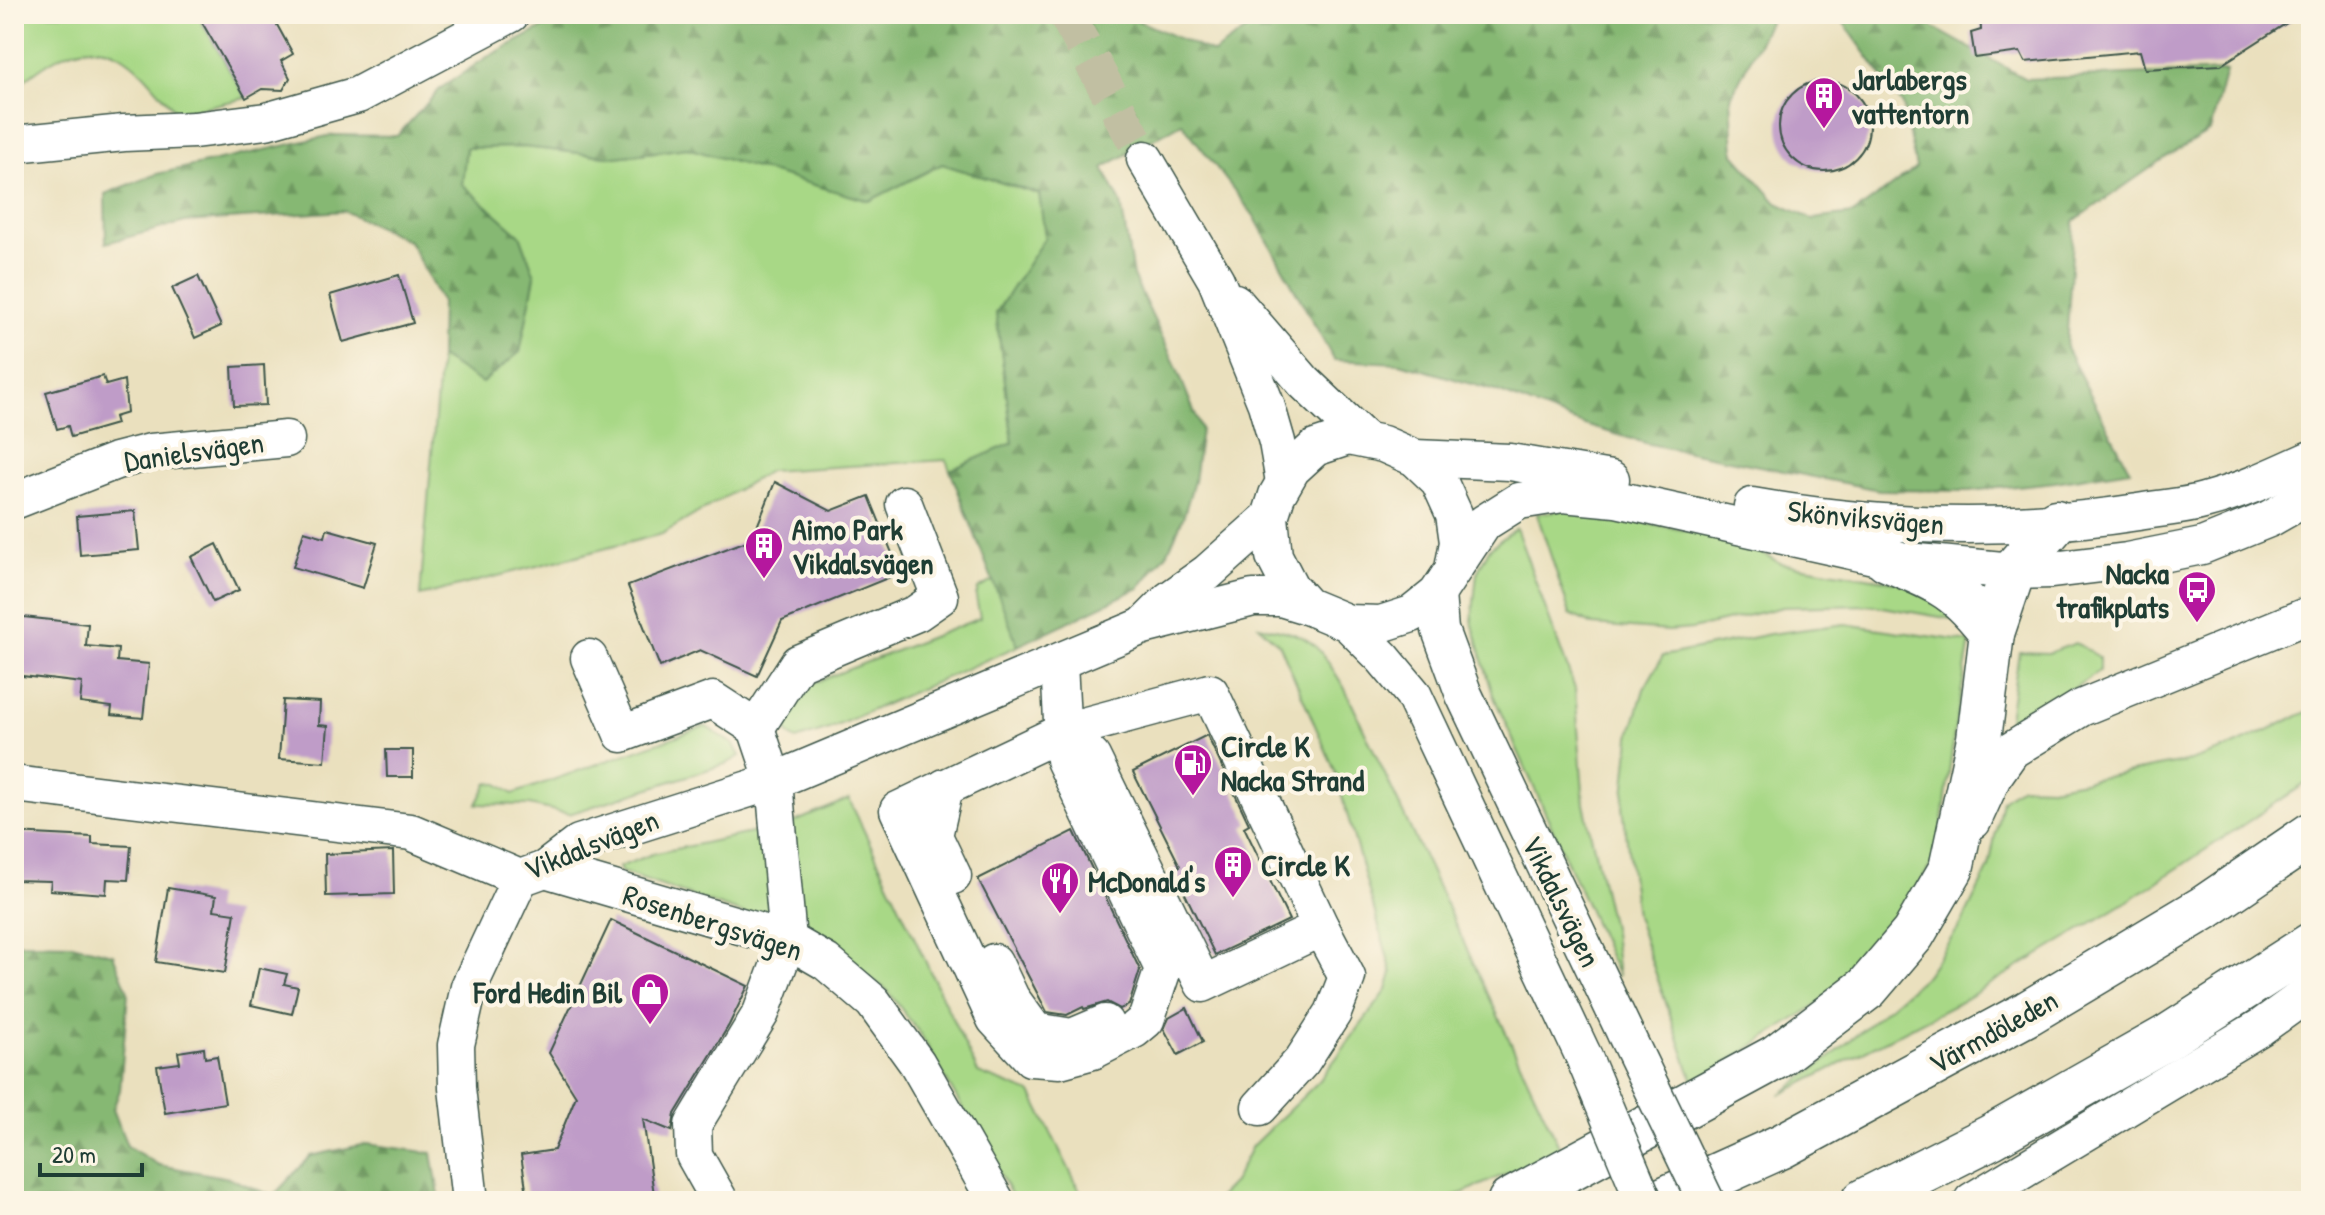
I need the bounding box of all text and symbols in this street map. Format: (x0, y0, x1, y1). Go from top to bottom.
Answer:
place label: Jarlabergs vattentorn (1852, 59, 1969, 133)
building icon: Jarlabergs vattentorn (1803, 75, 1845, 130)
street label: Danielsvägen (122, 421, 266, 481)
street label: Skönviksvägen (1786, 490, 1946, 544)
place label: Aimo Park Vikdalsvägen (792, 509, 934, 584)
building icon: Aimo Park Vikdalsvägen (743, 525, 785, 580)
place label: Nacka trafikplats (2055, 553, 2169, 628)
bus stop icon: Nacka trafikplats (2176, 569, 2218, 624)
place label: Circle K Nacka Strand (1221, 726, 1364, 800)
fuel station icon: Circle K Nacka Strand (1172, 742, 1214, 797)
street label: Vikdalsvägen (518, 799, 664, 889)
street label: Vikdalsvägen (1513, 829, 1611, 973)
building icon: Circle K (1212, 844, 1254, 899)
place label: Circle K (1261, 845, 1350, 885)
restaurant icon: McDonald's (1039, 860, 1081, 915)
place label: McDonald's (1088, 861, 1206, 901)
street label: Rosenbergsvägen (618, 874, 808, 970)
shop icon: Ford Hedin Bil (629, 971, 671, 1026)
place label: Ford Hedin Bil (473, 972, 623, 1012)
street label: Värmdöleden (1921, 979, 2065, 1083)
scale bar (40, 1127, 142, 1177)
text: 20 m (52, 1138, 96, 1170)

